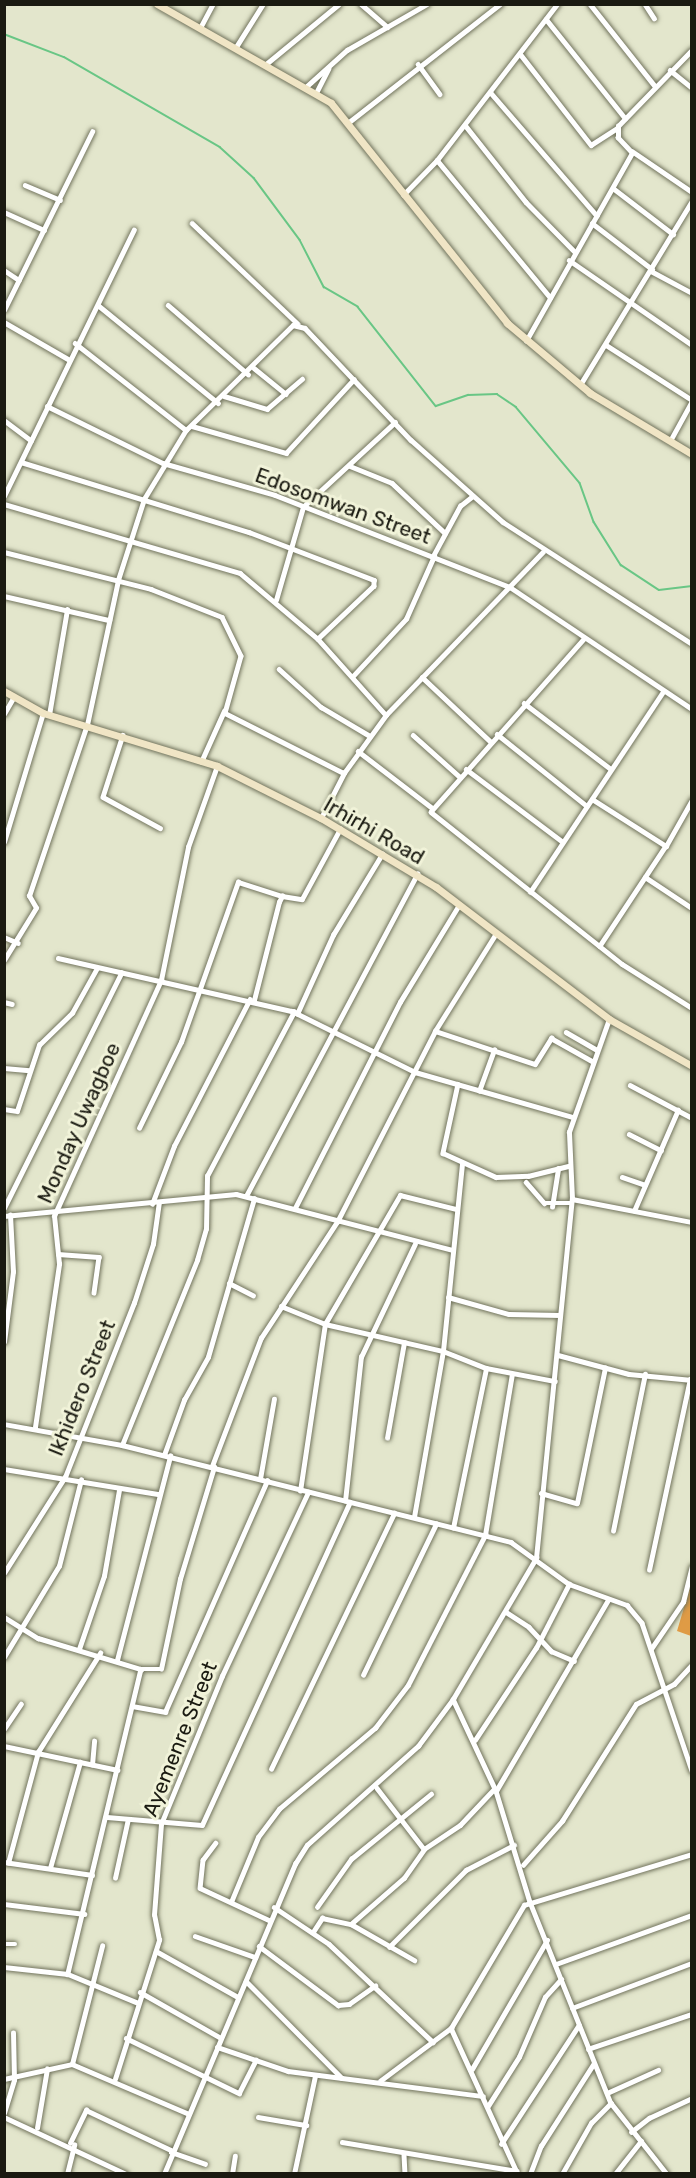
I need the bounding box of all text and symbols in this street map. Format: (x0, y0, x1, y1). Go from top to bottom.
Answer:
street label: Edosomwan Street (252, 462, 434, 550)
street label: Irhirhi Road (319, 792, 429, 870)
street label: Monday Uwagboe (32, 1039, 126, 1207)
street label: Ikhidero Street (43, 1316, 121, 1460)
street label: Ayemenre Street (137, 1658, 223, 1820)

